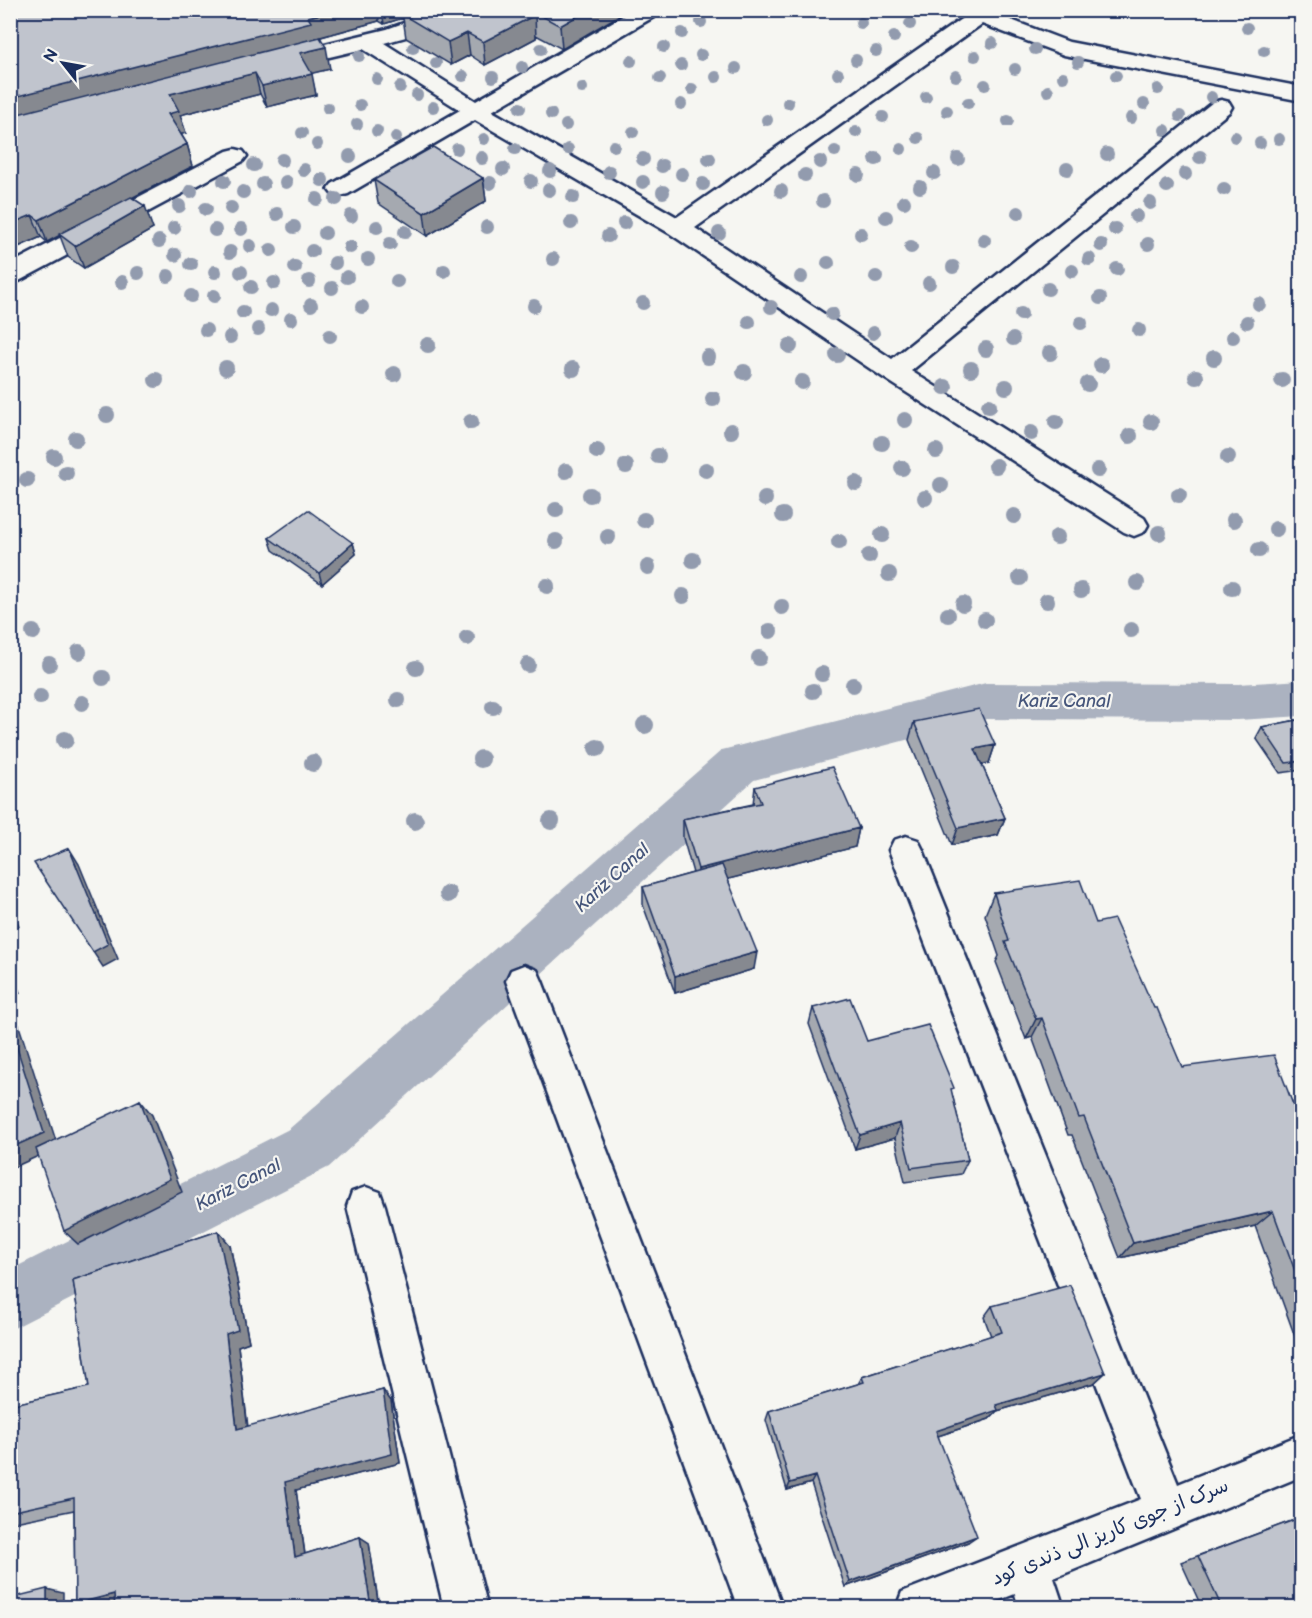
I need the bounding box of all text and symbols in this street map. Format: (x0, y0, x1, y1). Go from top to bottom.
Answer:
north arrow (33, 33, 93, 93)
text: N (40, 46, 63, 66)
water label: Kariz Canal (1018, 691, 1111, 712)
water label: Kariz Canal (570, 839, 654, 917)
water label: Kariz Canal (192, 1154, 285, 1215)
street label: سرک از جوی کاریز الی ذندی کود (988, 1473, 1232, 1591)

